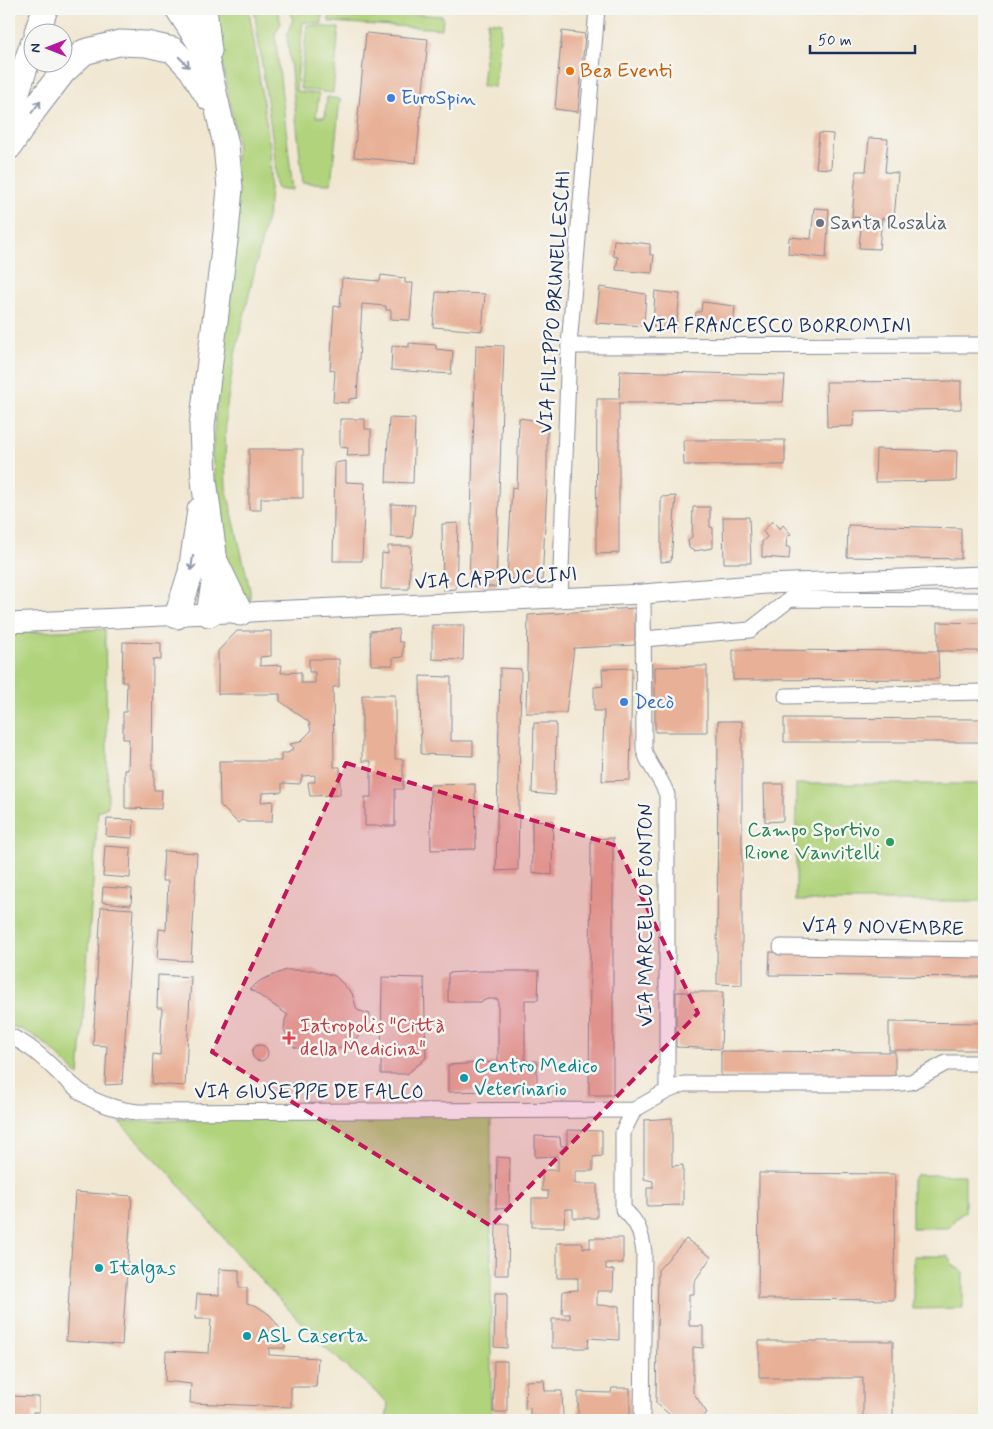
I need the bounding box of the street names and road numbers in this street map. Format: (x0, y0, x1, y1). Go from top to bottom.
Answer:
street label: VIA FILIPPO BRUNELLESCHI (532, 169, 578, 435)
street label: VIA FRANCESCO BORROMINI (643, 313, 911, 340)
street label: VIA CAPPUCCINI (414, 561, 578, 597)
street label: VIA MARCELLO FONTON (633, 803, 660, 1027)
street label: VIA 9 NOVEMBRE (802, 913, 964, 943)
street label: VIA GIUSEPPE DE FALCO (194, 1079, 424, 1106)

